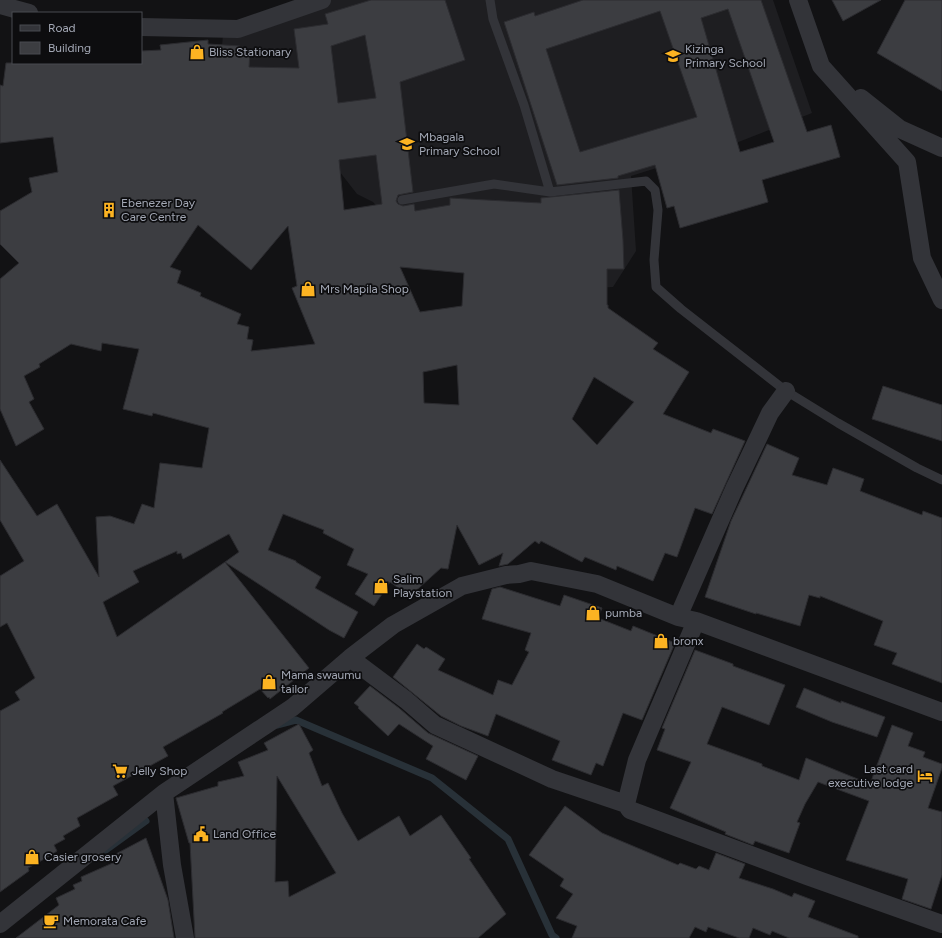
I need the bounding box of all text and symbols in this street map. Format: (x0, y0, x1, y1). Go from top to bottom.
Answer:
legend (12, 12, 142, 64)
text: Road (48, 21, 76, 35)
text: Building (48, 41, 91, 55)
place label: Kizinga Primary School (685, 42, 766, 70)
shop icon: Bliss Stationary (188, 43, 206, 61)
place label: Bliss Stationary (209, 45, 292, 59)
school or university icon: Kizinga Primary School (664, 47, 682, 65)
place label: Mbagala Primary School (419, 130, 500, 158)
school or university icon: Mbagala Primary School (398, 135, 416, 153)
place label: Ebenezer Day Care Centre (121, 196, 196, 224)
building icon: Ebenezer Day Care Centre (100, 201, 118, 219)
shop icon: Mrs Mapila Shop (299, 280, 317, 298)
place label: Mrs Mapila Shop (320, 282, 409, 296)
place label: Salim Playstation (393, 572, 452, 600)
shop icon: Salim Playstation (372, 577, 390, 595)
shop icon: pumba (584, 604, 602, 622)
place label: pumba (605, 606, 642, 620)
shop icon: bronx (652, 632, 670, 650)
place label: bronx (673, 634, 704, 648)
place label: Mama swaumu tailor (281, 668, 361, 696)
shop icon: Mama swaumu tailor (260, 673, 278, 691)
supermarket icon: Jelly Shop (111, 762, 129, 780)
place label: Last card executive lodge (828, 762, 913, 790)
place label: Jelly Shop (132, 764, 187, 778)
hotel icon: Last card executive lodge (916, 767, 934, 785)
public building icon: Land Office (192, 825, 210, 843)
place label: Land Office (213, 827, 276, 841)
shop icon: Casier grosery (23, 848, 41, 866)
place label: Casier grosery (44, 850, 122, 864)
cafe icon: Memorata Cafe (42, 912, 60, 930)
place label: Memorata Cafe (63, 914, 147, 928)

